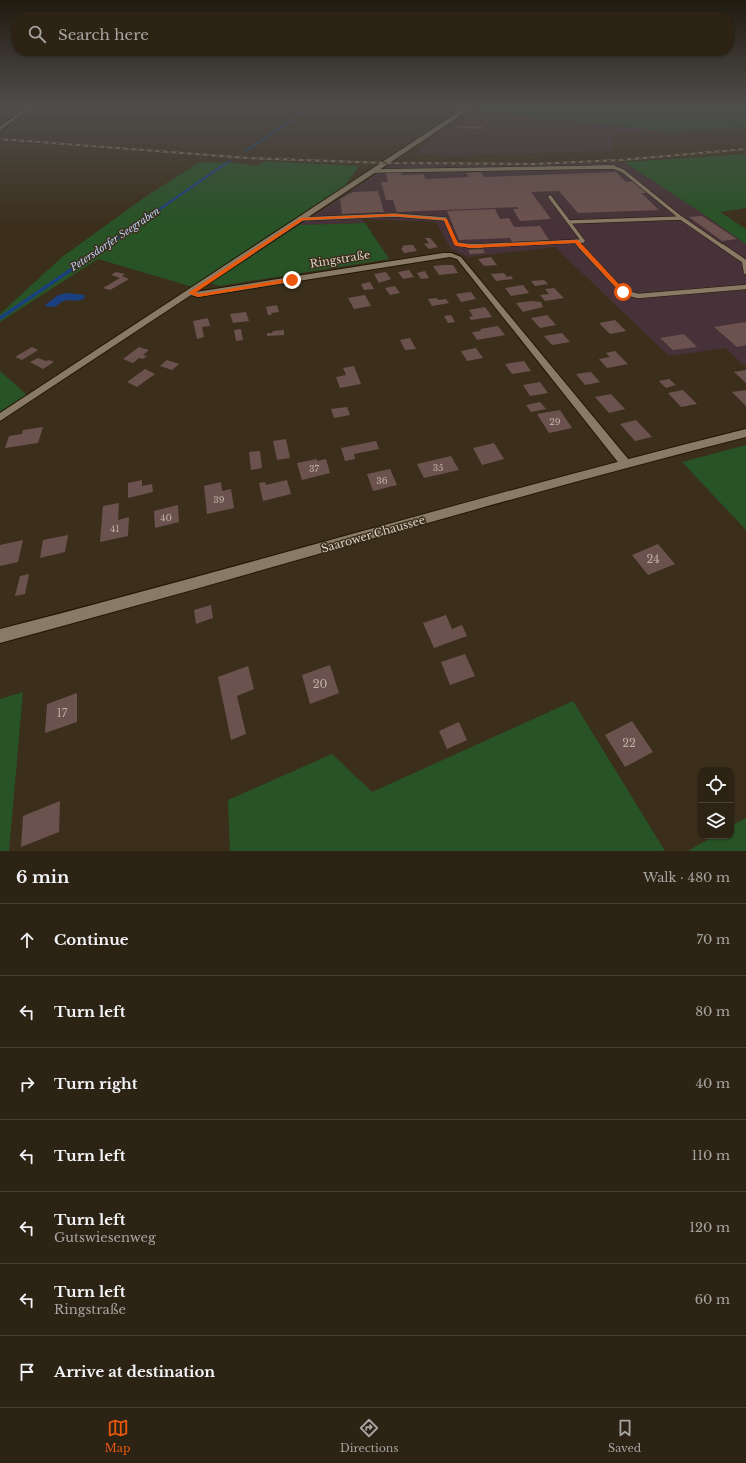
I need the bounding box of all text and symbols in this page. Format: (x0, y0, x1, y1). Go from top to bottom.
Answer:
search box (12, 12, 734, 56)
icon: search (26, 23, 48, 45)
text: Search here (58, 25, 149, 44)
water label: Petersdorfer Seegraben (67, 204, 162, 274)
street label: Ringstraße (309, 247, 371, 271)
route end (283, 271, 301, 289)
route start (614, 283, 632, 301)
house number: 29 (549, 416, 561, 427)
house number: 35 (433, 462, 443, 473)
house number: 37 (309, 463, 320, 474)
house number: 36 (376, 475, 388, 486)
house number: 39 (213, 494, 225, 505)
house number: 40 (160, 512, 172, 523)
street label: Saarower Chaussee (319, 512, 427, 556)
house number: 41 (110, 523, 120, 534)
house number: 24 (646, 552, 660, 566)
house number: 20 (313, 677, 327, 691)
house number: 17 (57, 706, 68, 720)
house number: 22 (622, 736, 636, 750)
map controls (698, 767, 734, 839)
button: locate (698, 767, 734, 803)
button: layers (698, 803, 734, 839)
text: 6 min (16, 867, 69, 888)
text: Walk · 480 m (643, 869, 730, 886)
icon: ahead (16, 929, 38, 951)
text: Continue (54, 930, 129, 949)
text: 70 m (697, 931, 730, 948)
icon: left (16, 1001, 38, 1023)
text: Turn left (54, 1002, 125, 1021)
text: 80 m (695, 1003, 730, 1020)
icon: right (16, 1073, 38, 1095)
text: Turn right (54, 1074, 137, 1093)
text: 40 m (695, 1075, 730, 1092)
icon: left (16, 1145, 38, 1167)
text: Turn left (54, 1146, 125, 1165)
text: 110 m (691, 1147, 730, 1164)
text: Turn left (54, 1210, 125, 1229)
icon: left (16, 1217, 38, 1239)
text: 120 m (689, 1219, 730, 1236)
text: Gutswiesenweg (54, 1229, 156, 1246)
text: Turn left (54, 1282, 125, 1301)
icon: left (16, 1289, 38, 1311)
text: 60 m (695, 1291, 730, 1308)
text: Ringstraße (54, 1301, 126, 1318)
icon: arrive (16, 1361, 38, 1383)
text: Arrive at destination (54, 1362, 215, 1381)
tab: Map (105, 1417, 130, 1455)
tab: Directions (340, 1417, 398, 1455)
tab: Saved (608, 1417, 641, 1455)

